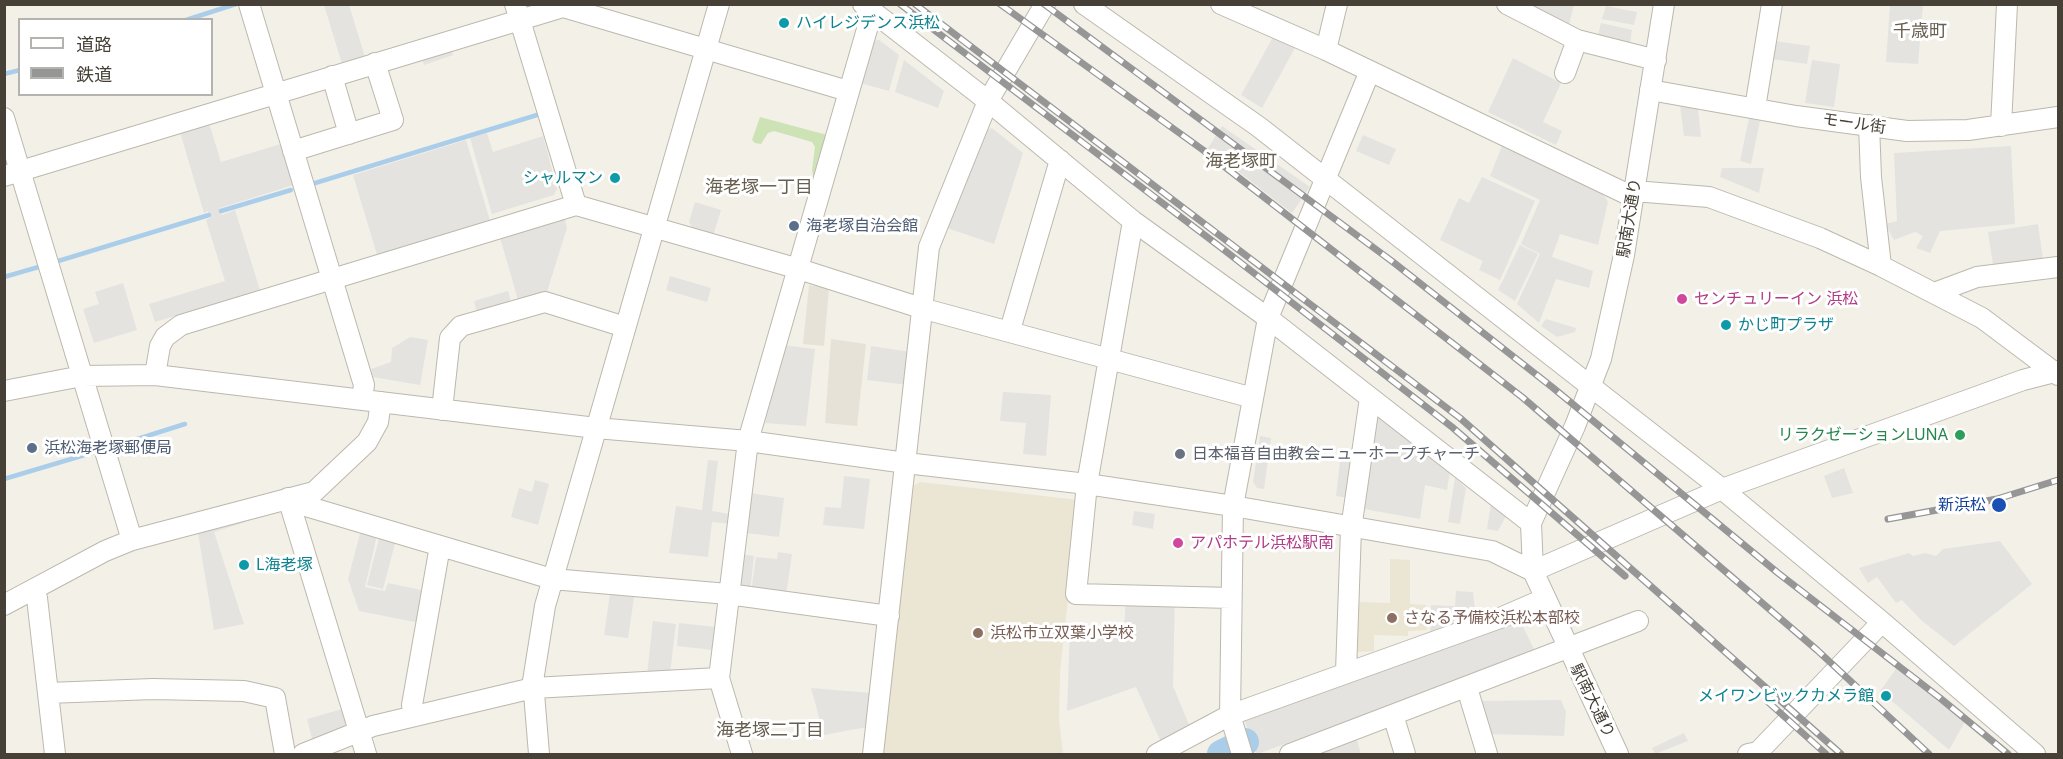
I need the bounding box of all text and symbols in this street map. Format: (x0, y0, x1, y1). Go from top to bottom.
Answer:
place label: ハイレジデンス浜松 (796, 13, 940, 33)
marker: ハイレジデンス浜松 (777, 16, 791, 30)
legend (18, 18, 213, 96)
district label: 千歳町 (1893, 21, 1947, 43)
text: 道路 (76, 32, 112, 56)
text: 鉄道 (76, 62, 112, 86)
street label: モール街 (1821, 110, 1887, 138)
district label: 海老塚町 (1205, 151, 1277, 173)
place label: シャルマン (523, 168, 603, 188)
marker: シャルマン (608, 171, 622, 185)
district label: 海老塚一丁目 (705, 177, 813, 199)
street label: 駅南大通り (1614, 177, 1646, 259)
place label: 海老塚自治会館 (806, 216, 918, 236)
marker: 海老塚自治会館 (787, 219, 801, 233)
place label: センチュリーイン 浜松 (1694, 289, 1858, 309)
marker: センチュリーイン 浜松 (1675, 292, 1689, 306)
place label: かじ町プラザ (1738, 315, 1834, 335)
marker: かじ町プラザ (1719, 318, 1733, 332)
place label: リラクゼーションLUNA (1778, 425, 1948, 445)
marker: リラクゼーションLUNA (1953, 428, 1967, 442)
place label: 浜松海老塚郵便局 (44, 438, 172, 458)
marker: 浜松海老塚郵便局 (25, 441, 39, 455)
place label: 日本福音自由教会ニューホープチャーチ (1192, 444, 1480, 464)
marker: 日本福音自由教会ニューホープチャーチ (1173, 447, 1187, 461)
place label: 新浜松 (1938, 495, 1986, 515)
marker: 新浜松 (1990, 496, 2008, 514)
place label: アパホテル浜松駅南 (1190, 533, 1334, 553)
marker: アパホテル浜松駅南 (1171, 536, 1185, 550)
place label: L海老塚 (256, 555, 312, 575)
marker: L海老塚 (237, 558, 251, 572)
place label: さなる予備校浜松本部校 (1404, 608, 1580, 628)
marker: さなる予備校浜松本部校 (1385, 611, 1399, 625)
place label: 浜松市立双葉小学校 (990, 623, 1134, 643)
marker: 浜松市立双葉小学校 (971, 626, 985, 640)
street label: 駅南大通り (1566, 661, 1618, 741)
place label: メイワンビックカメラ館 (1698, 686, 1874, 706)
marker: メイワンビックカメラ館 (1879, 689, 1893, 703)
district label: 海老塚二丁目 (716, 720, 824, 742)

